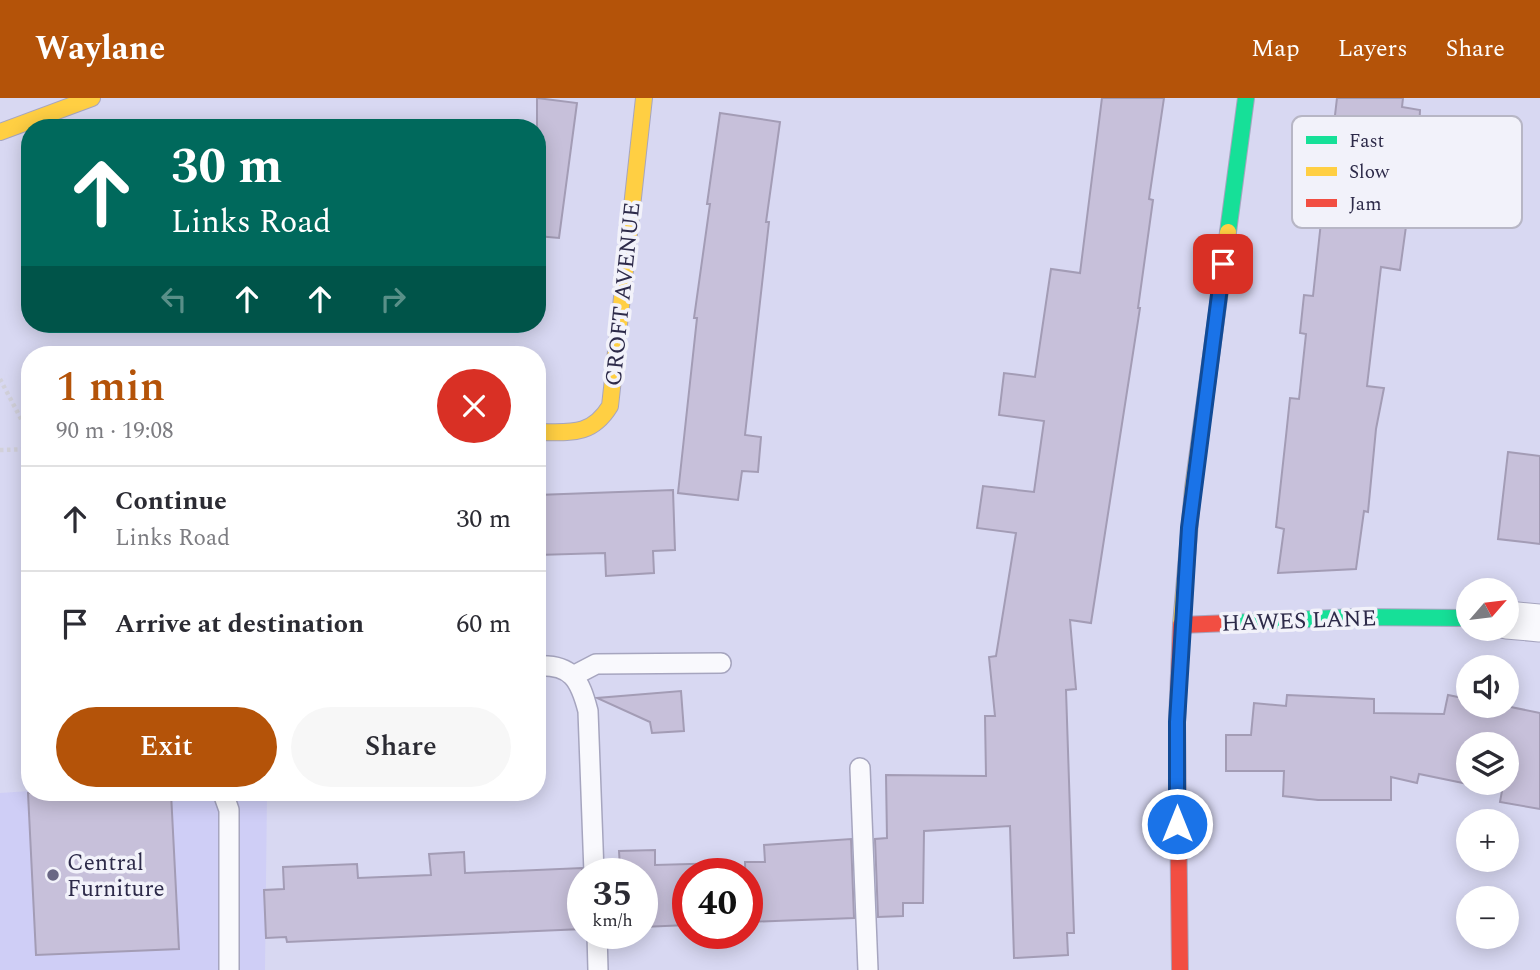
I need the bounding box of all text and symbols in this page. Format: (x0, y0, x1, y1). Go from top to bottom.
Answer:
text: Waylane (35, 24, 165, 74)
text: Map (1251, 31, 1300, 67)
text: Layers (1338, 31, 1408, 67)
text: Share (1446, 31, 1505, 67)
legend (1292, 116, 1522, 228)
text: Fast (1349, 127, 1385, 156)
text: 30 m (171, 130, 282, 205)
icon: ahead (56, 147, 147, 238)
text: Slow (1349, 158, 1390, 187)
text: Jam (1349, 190, 1381, 219)
text: Links Road (171, 198, 331, 247)
street label: CROFT AVENUE (596, 200, 651, 388)
pin (1193, 234, 1253, 294)
icon: arrive (1204, 245, 1242, 283)
icon: left (155, 280, 193, 318)
icon: ahead (228, 280, 266, 318)
icon: ahead (301, 280, 339, 318)
icon: right (374, 280, 412, 318)
text: 1 min (56, 356, 165, 419)
button: close (437, 369, 511, 443)
text: 90 m · 19:08 (56, 414, 174, 449)
text: Continue (115, 481, 227, 521)
text: 30 m (456, 499, 511, 539)
icon: ahead (56, 500, 94, 538)
text: Links Road (115, 521, 230, 556)
north arrow (1456, 578, 1519, 640)
map controls (1456, 578, 1519, 949)
street label: HAWES LANE (1221, 601, 1377, 642)
text: Arrive at destination (115, 604, 364, 644)
text: 60 m (456, 604, 511, 644)
icon: arrive (56, 605, 94, 643)
button: sound (1456, 655, 1519, 718)
button: Exit (56, 707, 277, 787)
button: Share (291, 707, 511, 787)
button: layers (1456, 732, 1519, 795)
position arrow (1140, 787, 1214, 861)
button: + (1456, 809, 1519, 872)
place label: Central Furniture (67, 846, 165, 907)
speed limit sign: 40 (672, 858, 763, 949)
marker: Central Furniture (45, 867, 61, 883)
text: 35 (593, 868, 632, 921)
button: − (1456, 886, 1519, 949)
text: km/h (592, 907, 633, 934)

